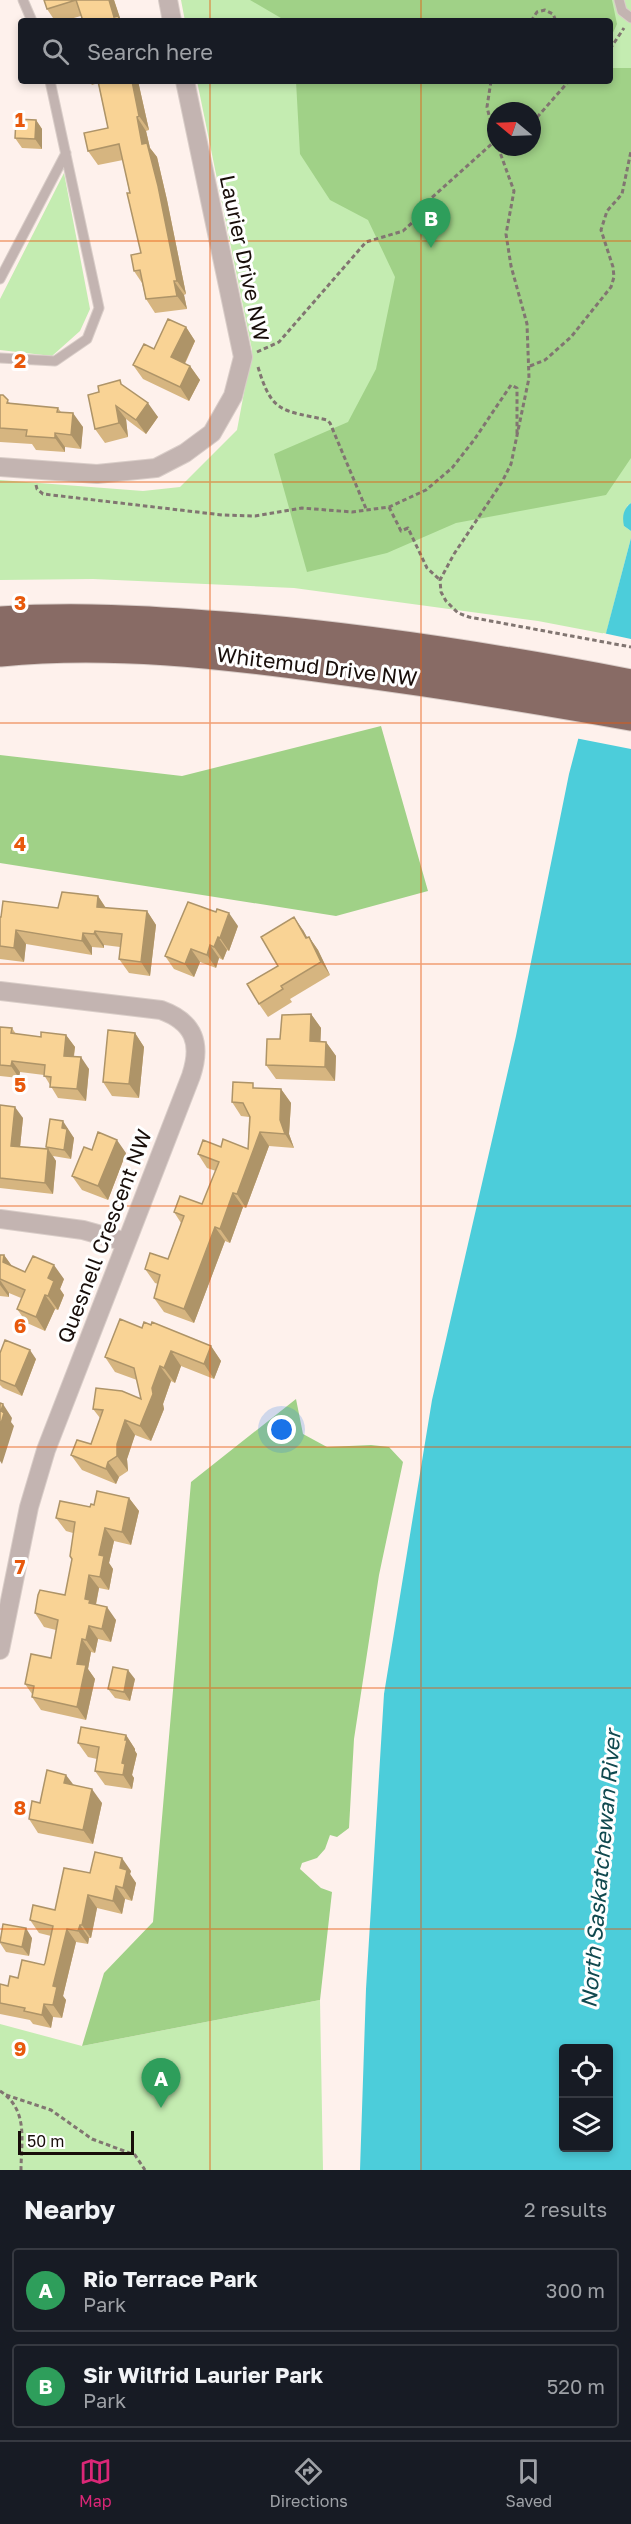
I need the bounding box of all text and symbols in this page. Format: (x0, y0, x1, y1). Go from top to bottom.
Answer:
search box (18, 18, 613, 84)
icon: search (39, 35, 72, 68)
text: Search here (87, 38, 213, 65)
north arrow (487, 102, 541, 156)
text: 1 (15, 107, 25, 131)
street label: Laurier Drive NW (215, 172, 275, 344)
pin: B (412, 198, 450, 248)
text: 2 (14, 348, 26, 372)
text: 3 (14, 590, 26, 614)
street label: Whitemud Drive NW (215, 641, 419, 691)
text: 4 (14, 831, 26, 855)
text: 5 (14, 1072, 26, 1096)
street label: Quesnell Crescent NW (51, 1125, 157, 1347)
text: 6 (14, 1313, 26, 1337)
your location (267, 1415, 296, 1444)
text: 7 (15, 1554, 26, 1578)
water label: North Saskatchewan River (574, 1725, 626, 2009)
text: 8 (14, 1795, 26, 1819)
text: 9 (14, 2036, 26, 2060)
map controls (559, 2044, 613, 2152)
button: locate (559, 2044, 613, 2098)
pin: A (142, 2058, 180, 2108)
button: layers (559, 2098, 613, 2152)
scale bar (18, 2128, 134, 2156)
text: 50 m (27, 2131, 64, 2151)
text: Nearby (24, 2194, 115, 2225)
text: 2 results (524, 2197, 607, 2221)
text: Rio Terrace Park (83, 2265, 258, 2292)
text: A (38, 2278, 53, 2302)
text: 300 m (546, 2278, 605, 2302)
text: Park (83, 2292, 126, 2316)
text: Sir Wilfrid Laurier Park (83, 2361, 323, 2388)
text: B (38, 2374, 53, 2398)
text: 520 m (547, 2374, 605, 2398)
text: Park (83, 2388, 126, 2412)
tab: Map (79, 2455, 112, 2511)
tab: Directions (270, 2455, 348, 2511)
tab: Saved (505, 2455, 552, 2511)

